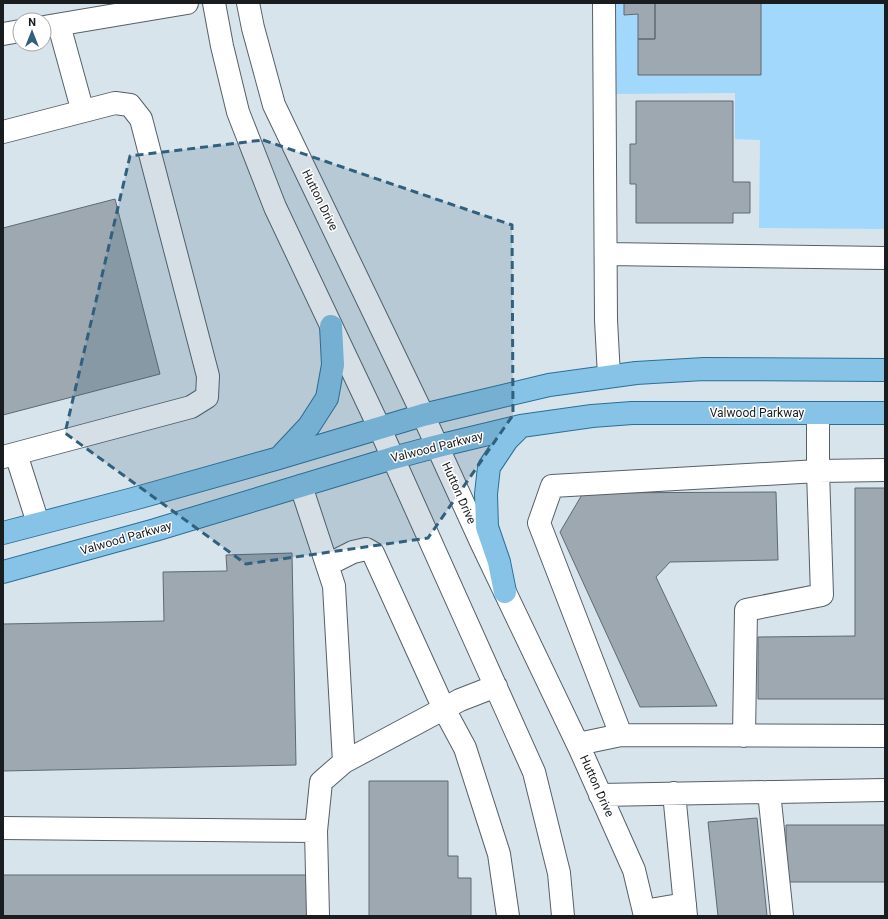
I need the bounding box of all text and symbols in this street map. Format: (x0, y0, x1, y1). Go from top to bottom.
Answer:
north arrow (12, 12, 52, 52)
text: N (28, 16, 36, 29)
street label: Hutton Drive (299, 167, 341, 233)
street label: Valwood Parkway (710, 406, 805, 420)
street label: Valwood Parkway (389, 429, 485, 465)
street label: Hutton Drive (439, 460, 479, 526)
street label: Valwood Parkway (79, 518, 174, 558)
street label: Hutton Drive (577, 753, 617, 819)

